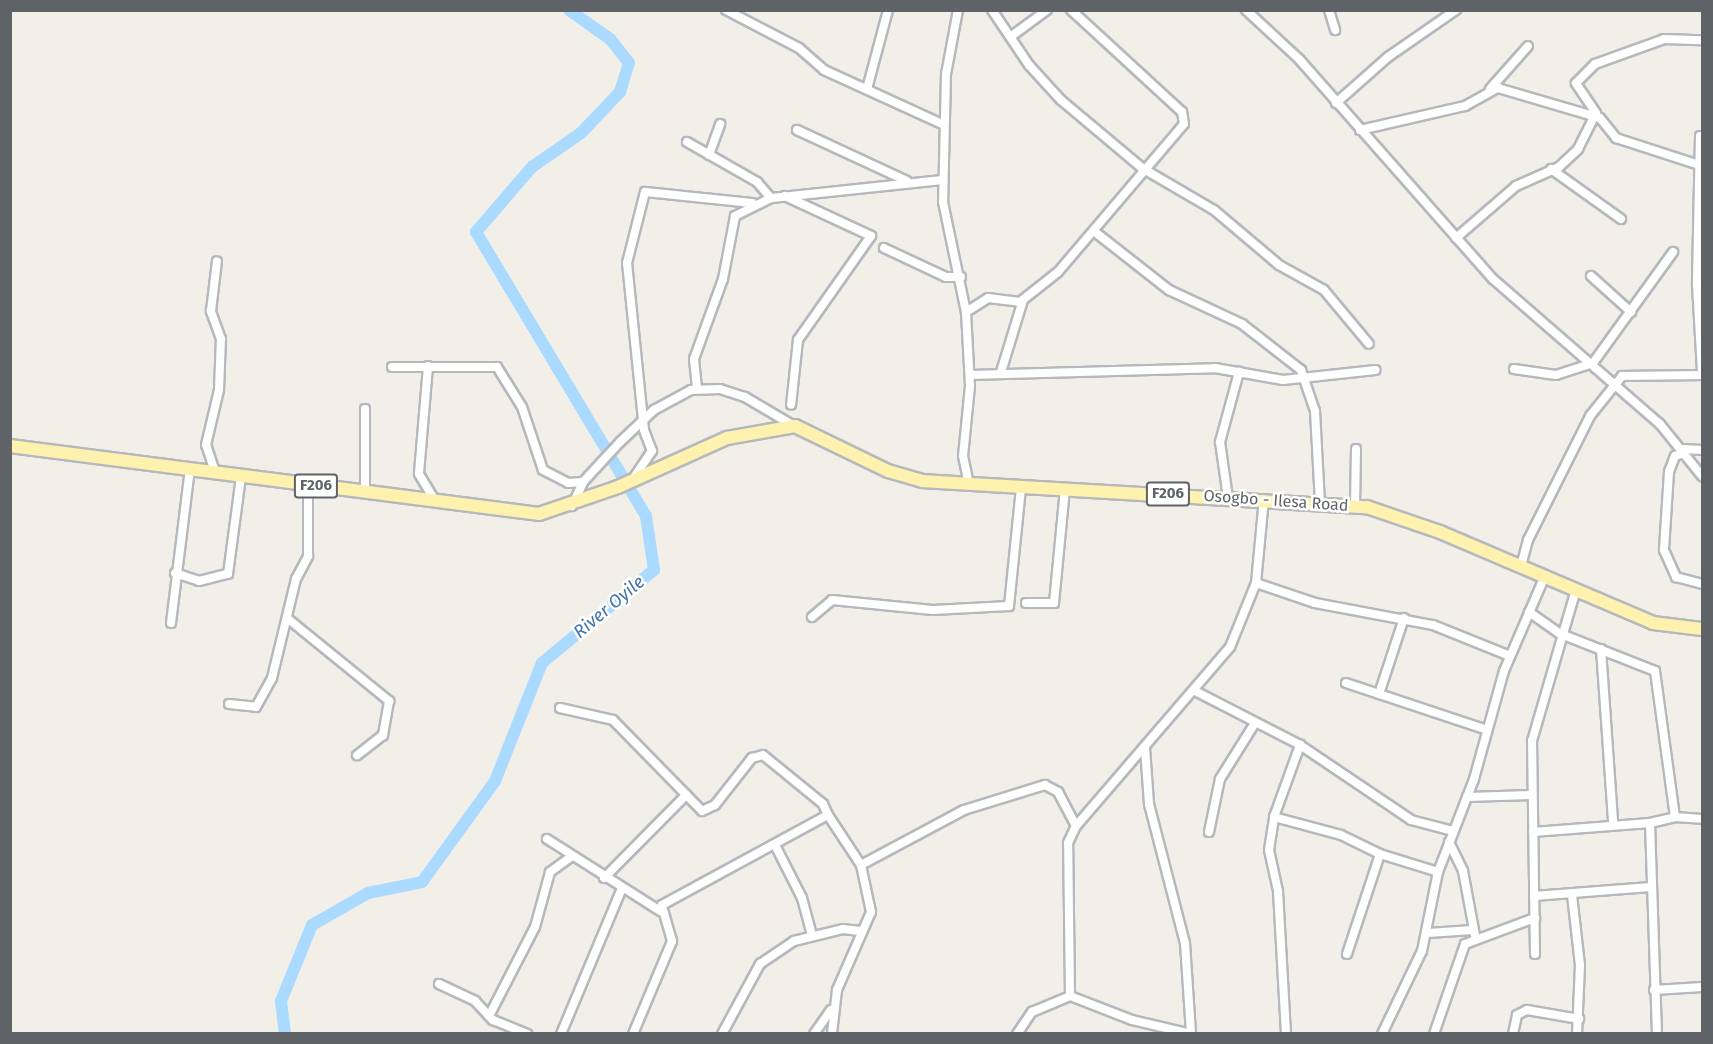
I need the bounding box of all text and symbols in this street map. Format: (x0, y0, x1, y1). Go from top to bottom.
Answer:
road number: F206 (294, 474, 338, 498)
road number: F206 (1146, 482, 1190, 506)
street label: Osogbo - Ilesa Road (1203, 486, 1349, 516)
water label: River Oyile (569, 571, 649, 643)

